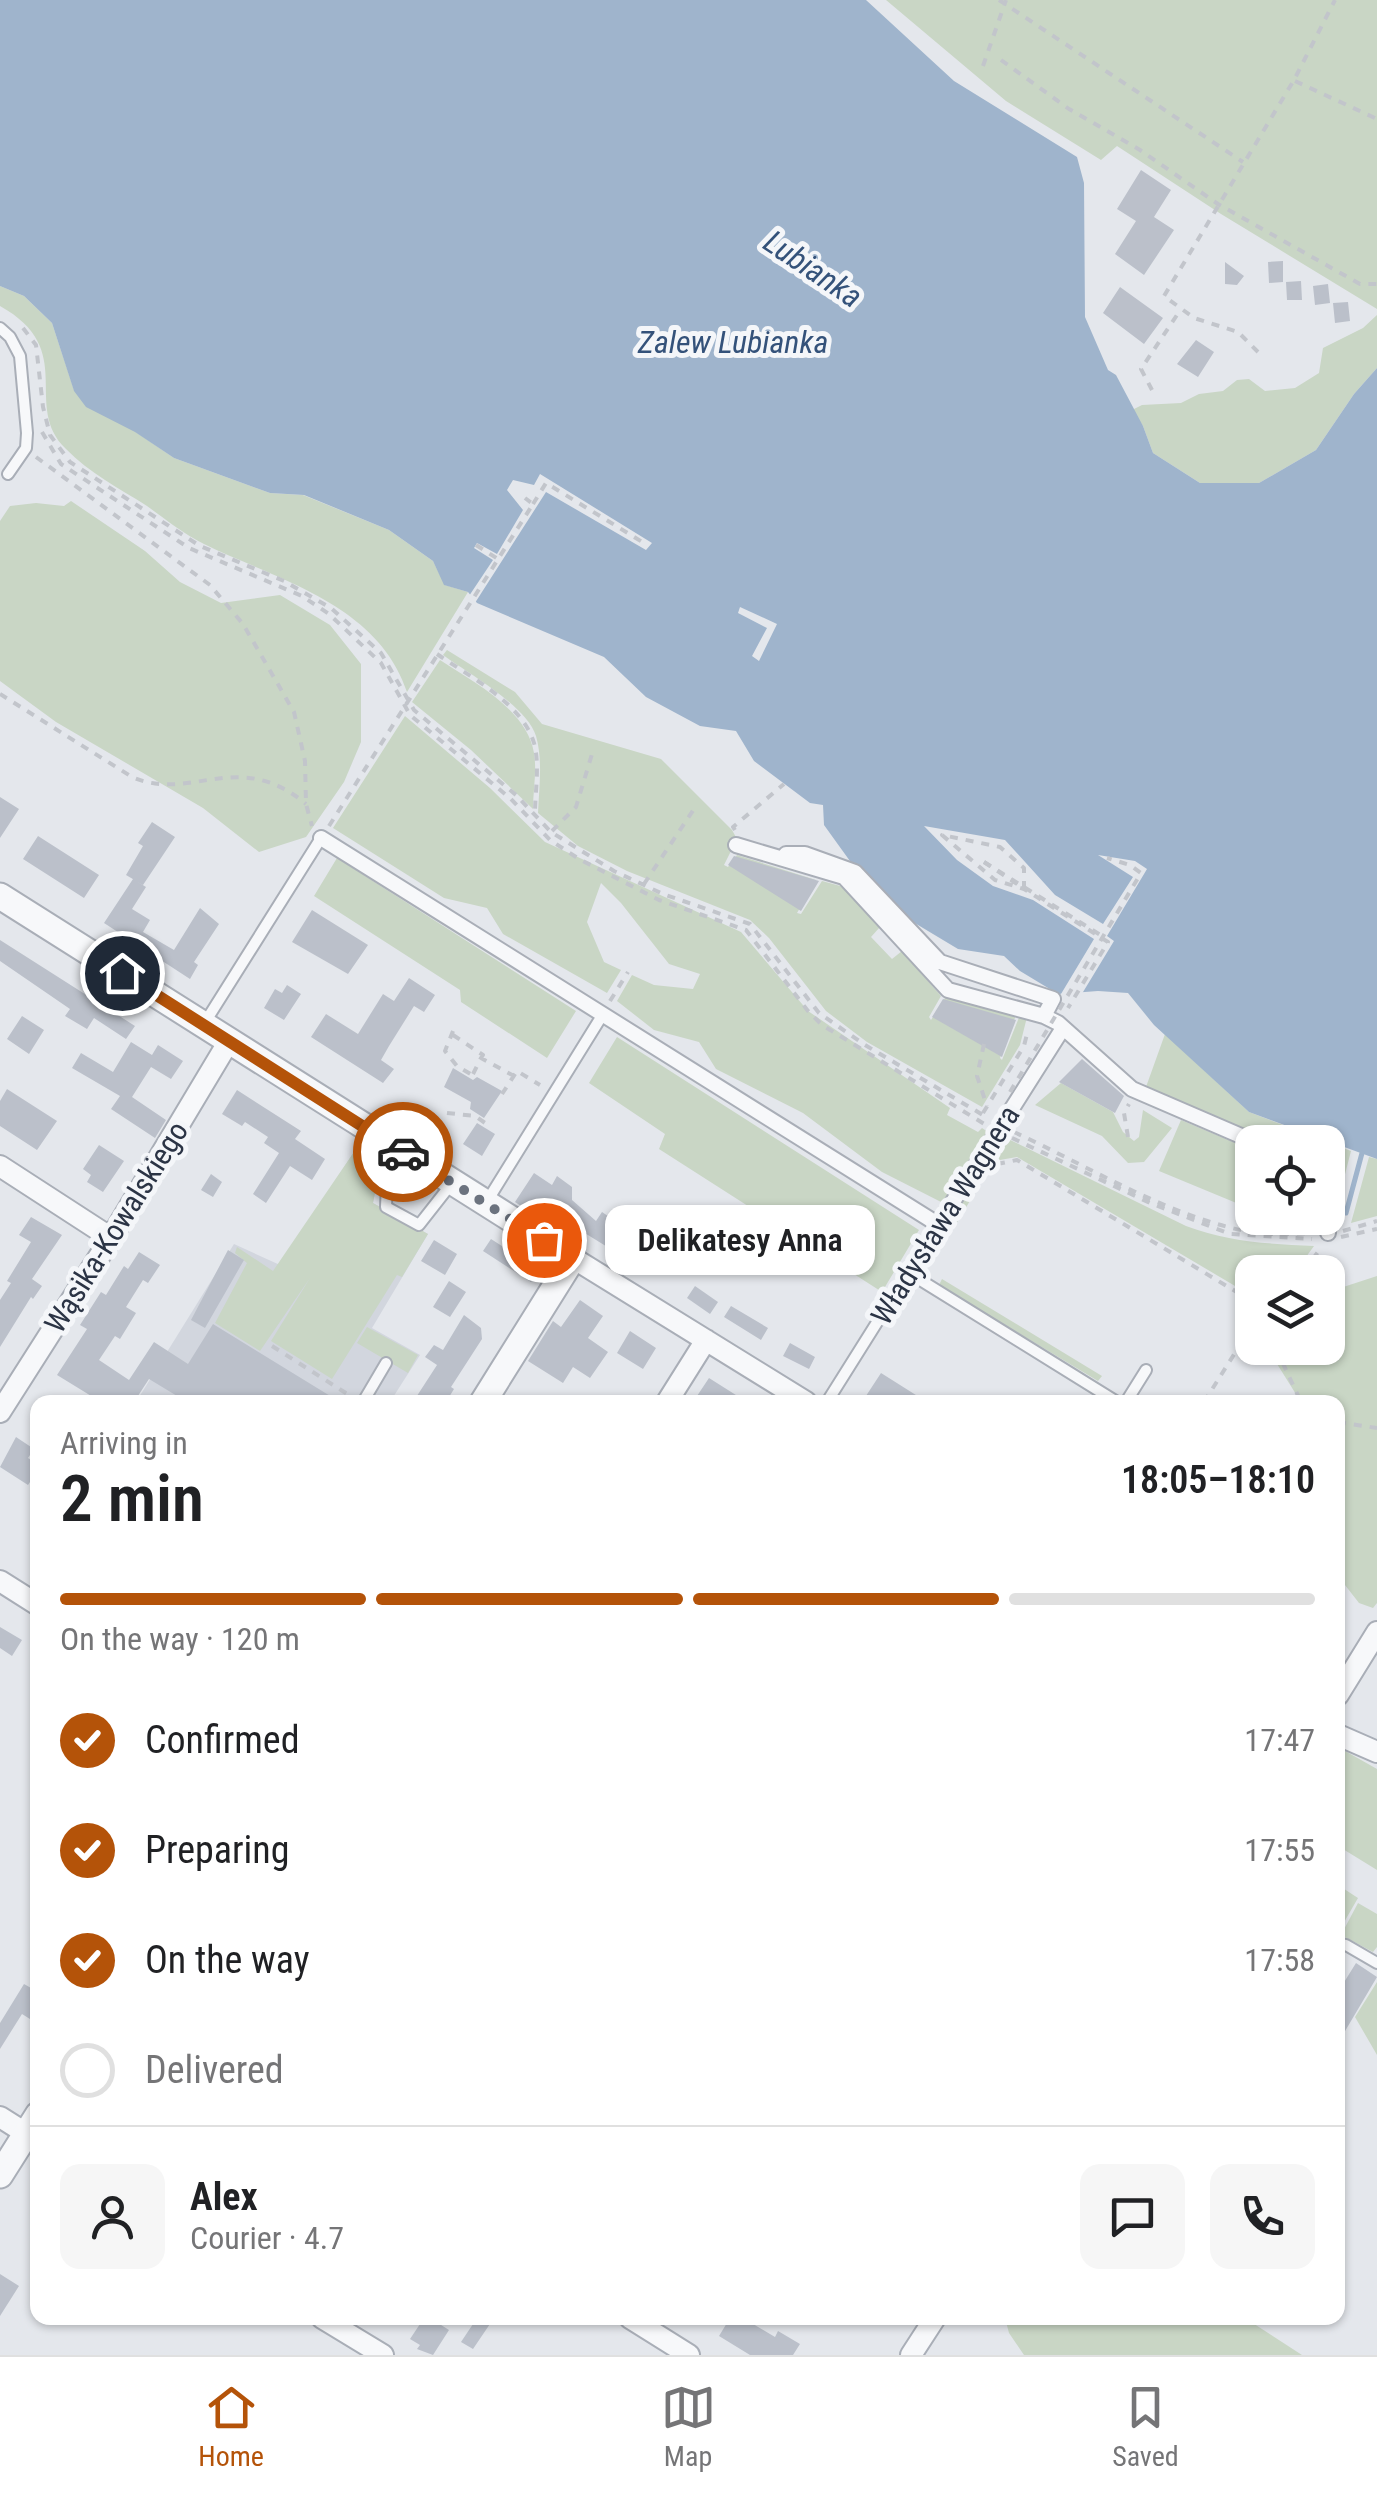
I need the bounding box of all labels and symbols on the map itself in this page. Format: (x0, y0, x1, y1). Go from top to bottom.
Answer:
water label: Lubianka (757, 222, 869, 316)
water label: Zalew Lubianka (637, 323, 828, 361)
pin (80, 931, 165, 1016)
street label: Władysława Wagnera (864, 1099, 1026, 1331)
courier (353, 1102, 453, 1202)
street label: Wąsika-Kowalskiego (37, 1115, 195, 1339)
pin (502, 1198, 587, 1283)
callout: Delikatesy Anna (604, 1205, 874, 1275)

